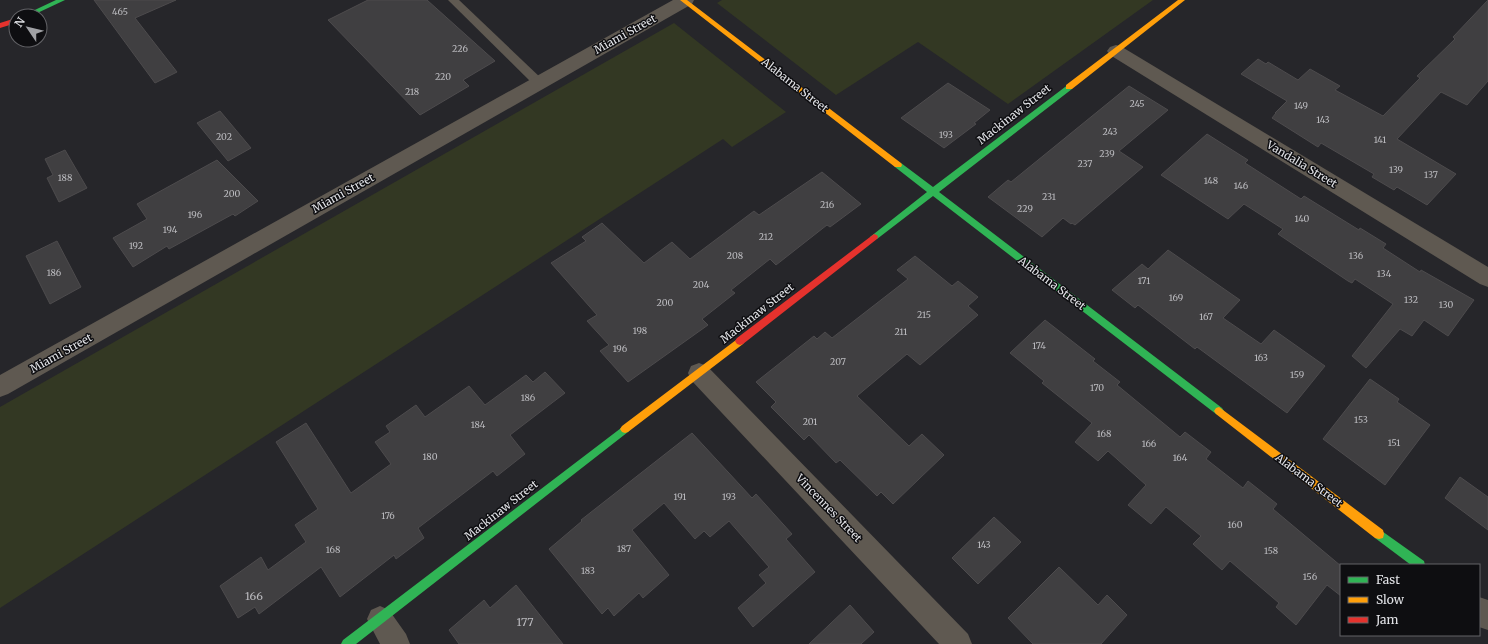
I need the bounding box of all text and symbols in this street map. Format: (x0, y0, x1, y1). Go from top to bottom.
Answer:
house number: 465 (112, 6, 128, 17)
north arrow (8, 8, 48, 48)
street label: Miami Street (591, 11, 659, 57)
text: N (12, 14, 28, 30)
house number: 226 (452, 43, 468, 54)
street label: Alabama Street (758, 54, 832, 116)
house number: 220 (435, 71, 451, 82)
street label: Mackinaw Street (974, 81, 1054, 147)
house number: 218 (405, 86, 419, 97)
house number: 245 (1129, 98, 1145, 109)
house number: 149 (1294, 100, 1308, 111)
house number: 143 (1316, 114, 1330, 125)
house number: 243 (1103, 126, 1118, 137)
house number: 193 (939, 129, 953, 140)
house number: 202 (216, 131, 232, 142)
house number: 141 (1374, 134, 1386, 145)
street label: Vandalia Street (1263, 137, 1340, 191)
house number: 239 (1099, 148, 1115, 159)
house number: 237 (1078, 158, 1092, 169)
house number: 139 (1389, 164, 1403, 175)
house number: 137 (1424, 169, 1438, 180)
street label: Miami Street (309, 170, 377, 216)
house number: 188 (58, 172, 72, 183)
house number: 148 (1204, 175, 1218, 186)
house number: 146 (1234, 180, 1249, 191)
house number: 200 (224, 188, 241, 199)
house number: 231 (1042, 191, 1056, 202)
house number: 216 (820, 199, 835, 210)
house number: 229 (1017, 203, 1033, 214)
house number: 196 (188, 209, 203, 220)
house number: 140 (1295, 213, 1310, 224)
house number: 194 (163, 224, 178, 235)
house number: 212 (759, 231, 773, 242)
house number: 192 (129, 240, 143, 251)
house number: 208 (727, 250, 743, 261)
house number: 136 (1349, 250, 1364, 261)
street label: Alabama Street (1015, 253, 1089, 313)
house number: 186 (47, 267, 62, 278)
house number: 134 (1377, 268, 1392, 279)
house number: 171 (1138, 275, 1150, 286)
house number: 204 (693, 279, 710, 290)
street label: Mackinaw Street (717, 280, 797, 346)
house number: 169 (1169, 292, 1183, 303)
house number: 132 (1404, 294, 1418, 305)
house number: 200 (657, 297, 674, 308)
house number: 130 (1439, 299, 1454, 310)
house number: 215 (917, 309, 931, 320)
house number: 167 (1199, 311, 1213, 322)
house number: 198 (633, 325, 647, 336)
house number: 211 (895, 326, 907, 337)
street label: Miami Street (27, 330, 95, 376)
house number: 174 (1032, 340, 1046, 351)
house number: 196 (613, 343, 628, 354)
house number: 163 (1254, 352, 1268, 363)
house number: 207 (830, 356, 846, 367)
house number: 159 (1290, 369, 1304, 380)
house number: 170 (1090, 382, 1104, 393)
house number: 186 (521, 392, 536, 403)
house number: 153 (1354, 414, 1368, 425)
house number: 201 (803, 416, 817, 427)
house number: 184 (471, 419, 486, 430)
house number: 168 (1097, 428, 1111, 439)
house number: 151 (1388, 437, 1400, 448)
house number: 166 (1142, 438, 1157, 449)
street label: Alabama Street (1272, 450, 1346, 510)
house number: 180 (423, 451, 438, 462)
house number: 164 (1173, 452, 1188, 463)
street label: Vincennes Street (792, 470, 865, 545)
street label: Mackinaw Street (461, 477, 541, 543)
house number: 191 (674, 491, 686, 502)
house number: 193 (722, 491, 736, 502)
house number: 176 (381, 510, 395, 521)
house number: 160 (1228, 519, 1243, 530)
house number: 143 (977, 539, 991, 550)
house number: 187 (617, 543, 631, 554)
house number: 168 (326, 544, 340, 555)
house number: 158 (1264, 545, 1278, 556)
legend (1340, 564, 1480, 636)
house number: 183 (581, 565, 595, 576)
house number: 156 (1303, 571, 1318, 582)
text: Fast (1376, 572, 1400, 587)
house number: 166 (245, 589, 263, 603)
text: Slow (1376, 592, 1405, 607)
text: Jam (1375, 612, 1399, 627)
house number: 177 (517, 615, 533, 629)

